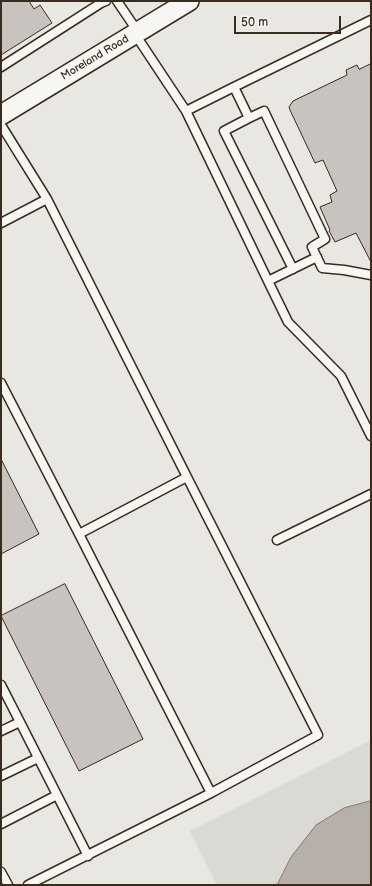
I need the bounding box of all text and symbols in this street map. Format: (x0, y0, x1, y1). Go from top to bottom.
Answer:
scale bar (236, 8, 343, 34)
text: 50 m (241, 15, 268, 30)
street label: Moreland Road (59, 33, 131, 83)

